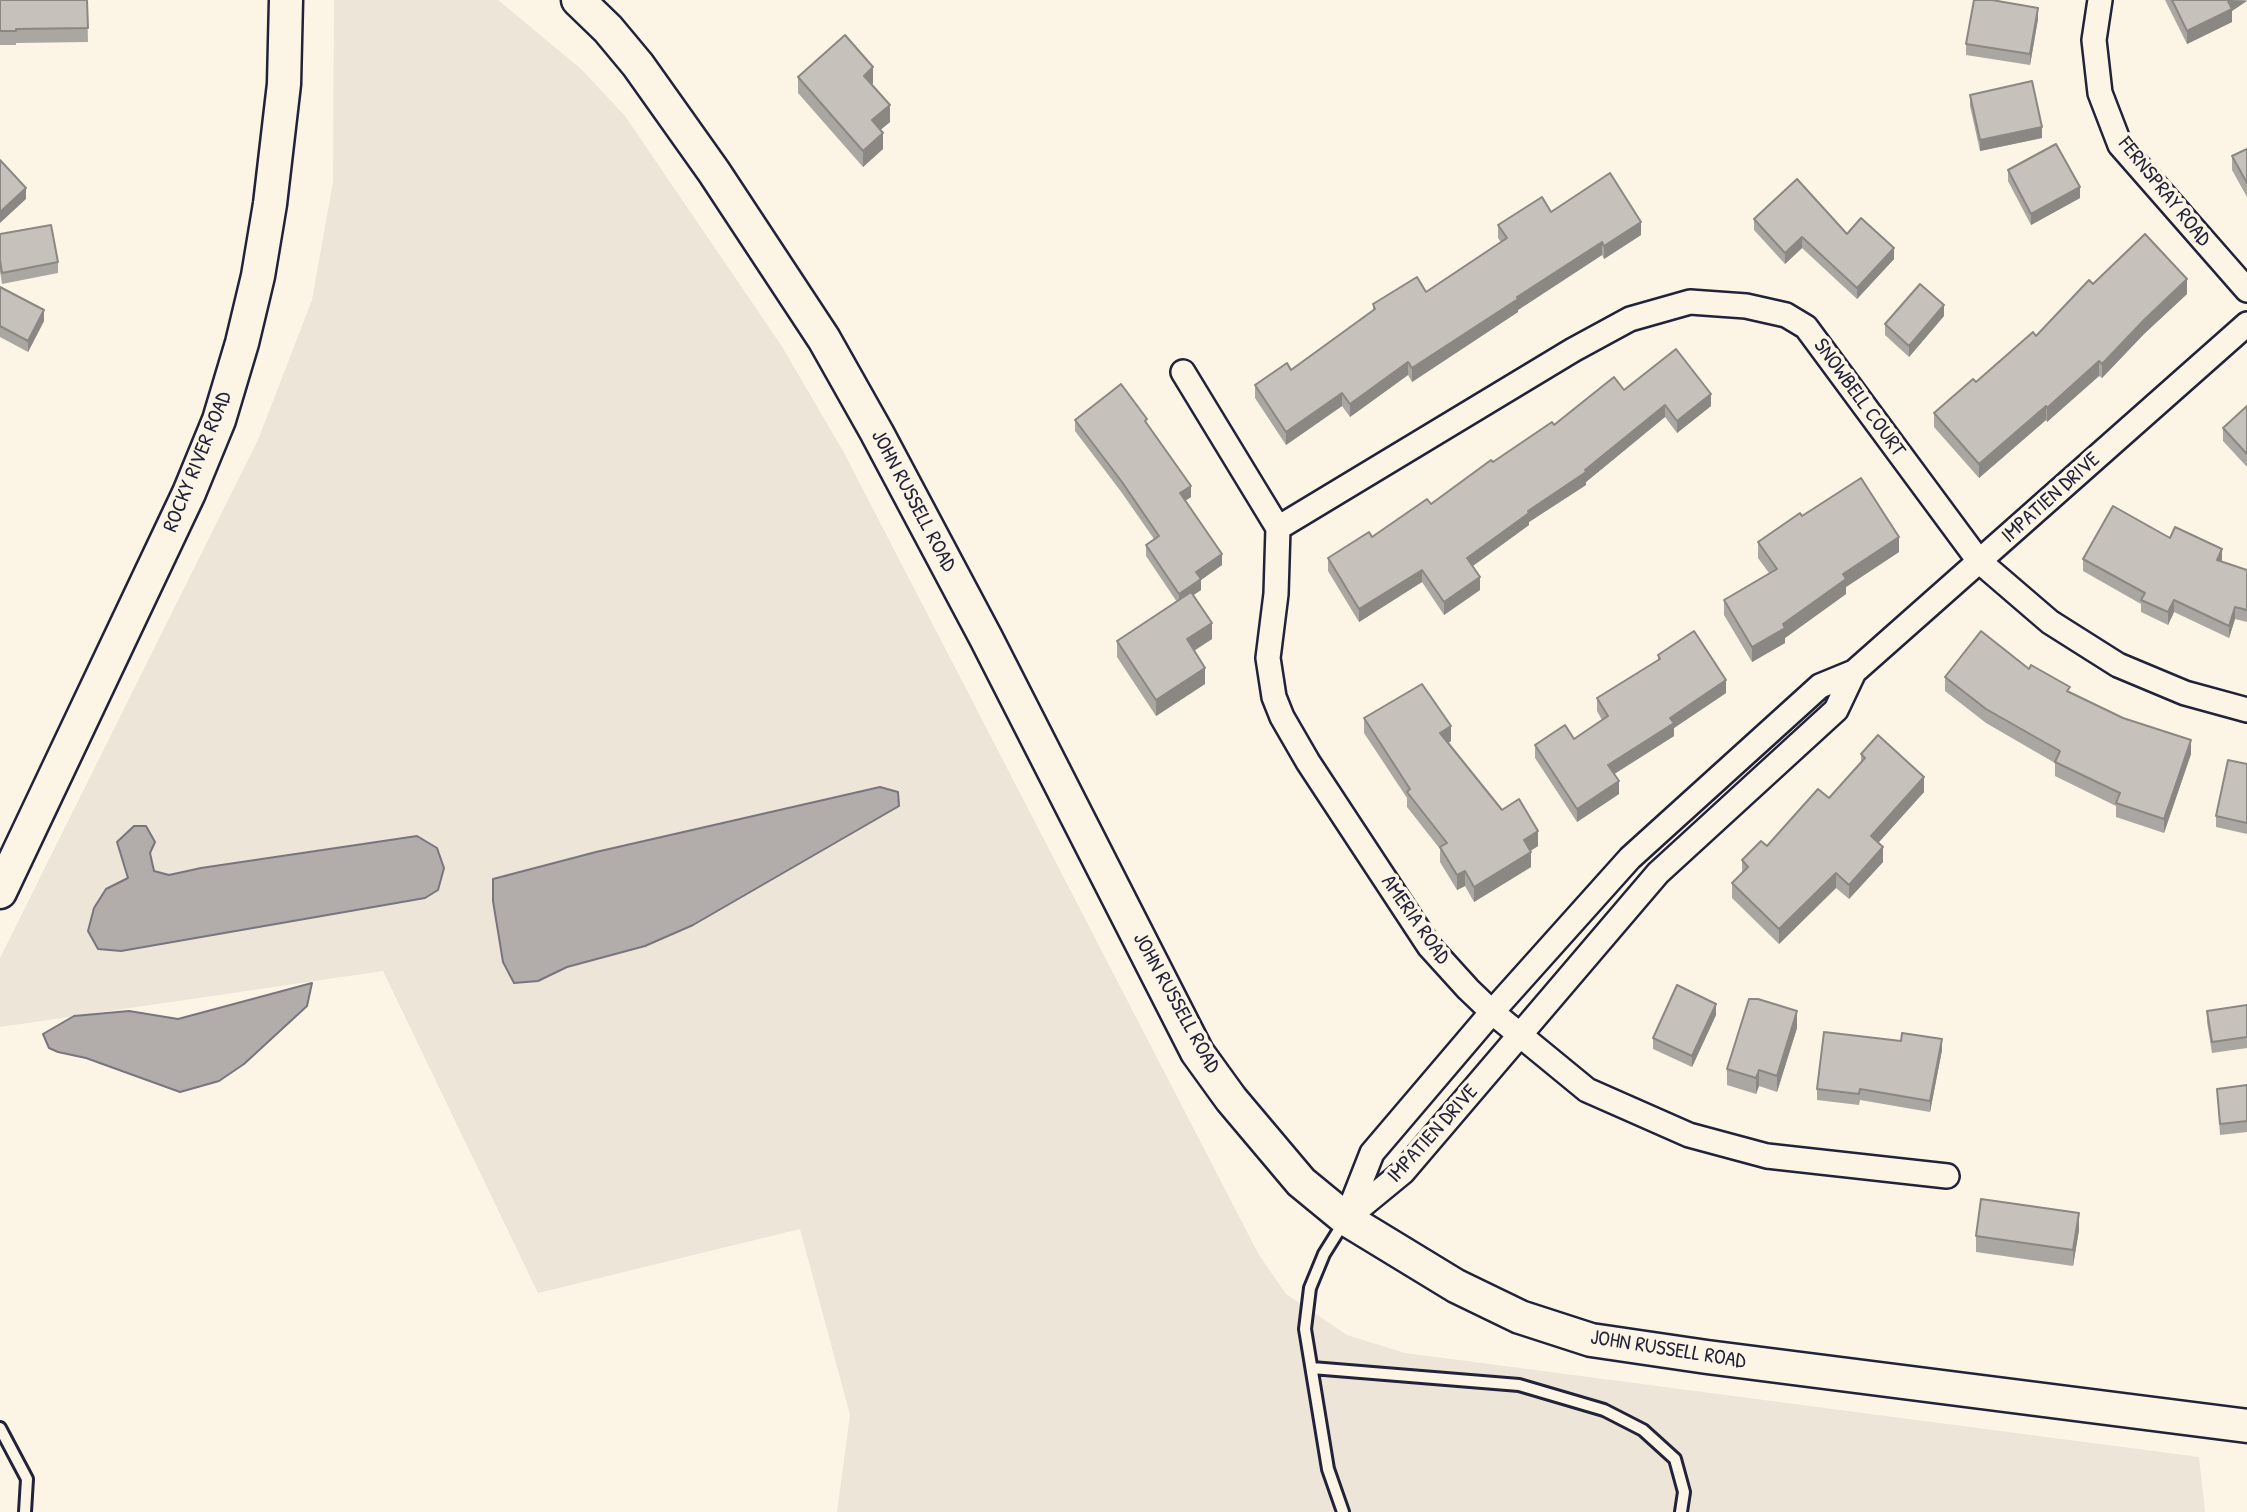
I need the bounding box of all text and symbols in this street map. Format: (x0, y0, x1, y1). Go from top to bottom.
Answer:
street label: FERNSPRAY ROAD (2112, 132, 2216, 252)
street label: SNOWBELL COURT (1808, 334, 1910, 462)
street label: ROCKY RIVER ROAD (158, 388, 238, 536)
street label: JOHN RUSSELL ROAD (865, 426, 961, 576)
street label: IMPATIEN DRIVE (1997, 447, 2105, 549)
street label: AMERIA ROAD (1375, 871, 1455, 969)
street label: JOHN RUSSELL ROAD (1127, 928, 1225, 1078)
street label: IMPATIEN DRIVE (1382, 1080, 1484, 1188)
street label: JOHN RUSSELL ROAD (1589, 1325, 1747, 1375)

